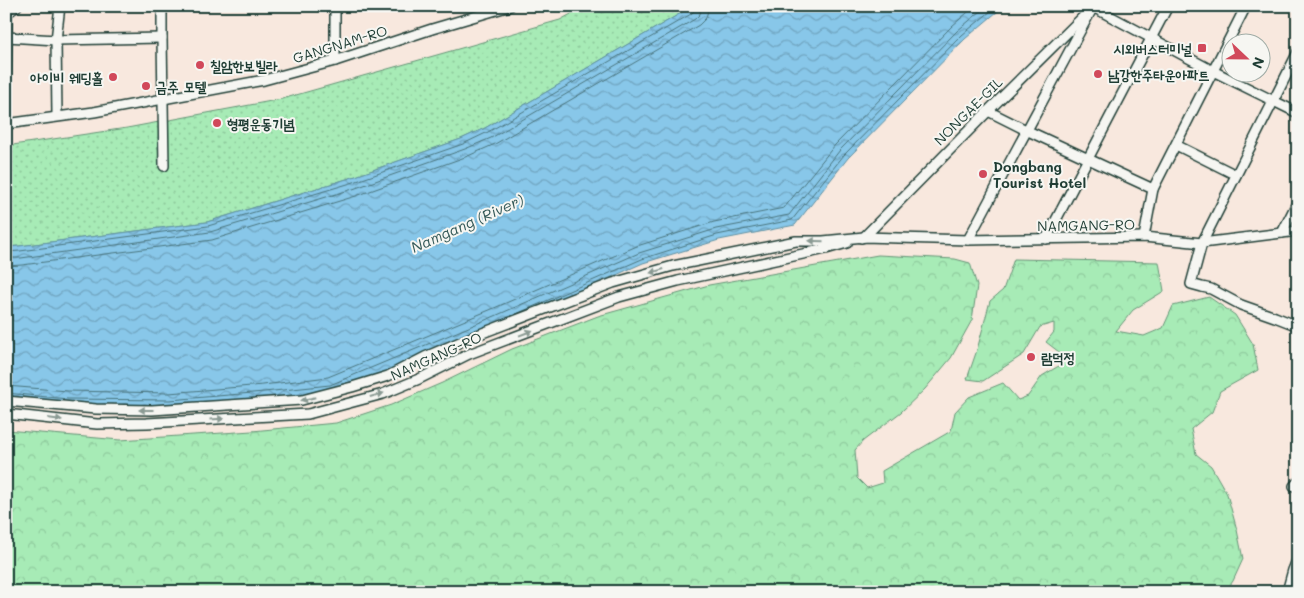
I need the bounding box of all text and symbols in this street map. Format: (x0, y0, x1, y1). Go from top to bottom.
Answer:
street label: GANGNAM-RO (290, 21, 390, 67)
north arrow (1222, 32, 1272, 82)
place label: 시외버스터미널 (1113, 39, 1193, 58)
marker: 시외버스터미널 (1196, 42, 1208, 54)
text: N (1248, 55, 1269, 72)
place label: 칠암한보빌라 (210, 56, 278, 75)
marker: 칠암한보빌라 (194, 59, 206, 71)
place label: 남강한주타운아파트 (1108, 65, 1209, 84)
place label: 아이비 웨딩홀 (30, 68, 103, 87)
marker: 남강한주타운아파트 (1092, 68, 1104, 80)
marker: 아이비 웨딩홀 (107, 71, 119, 83)
street label: NONGAE-GIL (930, 72, 1007, 149)
place label: 금주 모텔 (156, 77, 207, 96)
marker: 금주 모텔 (140, 80, 152, 92)
place label: 형평운동기념 (227, 114, 295, 133)
marker: 형평운동기념 (211, 117, 223, 129)
place label: Dongbang Tourist Hotel (993, 157, 1086, 192)
marker: Dongbang Tourist Hotel (977, 168, 989, 180)
water label: Namgang (River) (407, 189, 527, 257)
street label: NAMGANG-RO (1037, 215, 1135, 235)
one-way arrow (808, 237, 824, 245)
one-way arrow (649, 267, 664, 275)
street label: NAMGANG-RO (387, 327, 485, 385)
one-way arrow (519, 328, 533, 336)
place label: 람덕정 (1041, 348, 1075, 367)
marker: 람덕정 (1025, 351, 1037, 363)
one-way arrow (369, 391, 384, 399)
one-way arrow (299, 395, 315, 403)
one-way arrow (137, 406, 153, 414)
one-way arrow (47, 415, 63, 423)
one-way arrow (209, 415, 225, 423)

